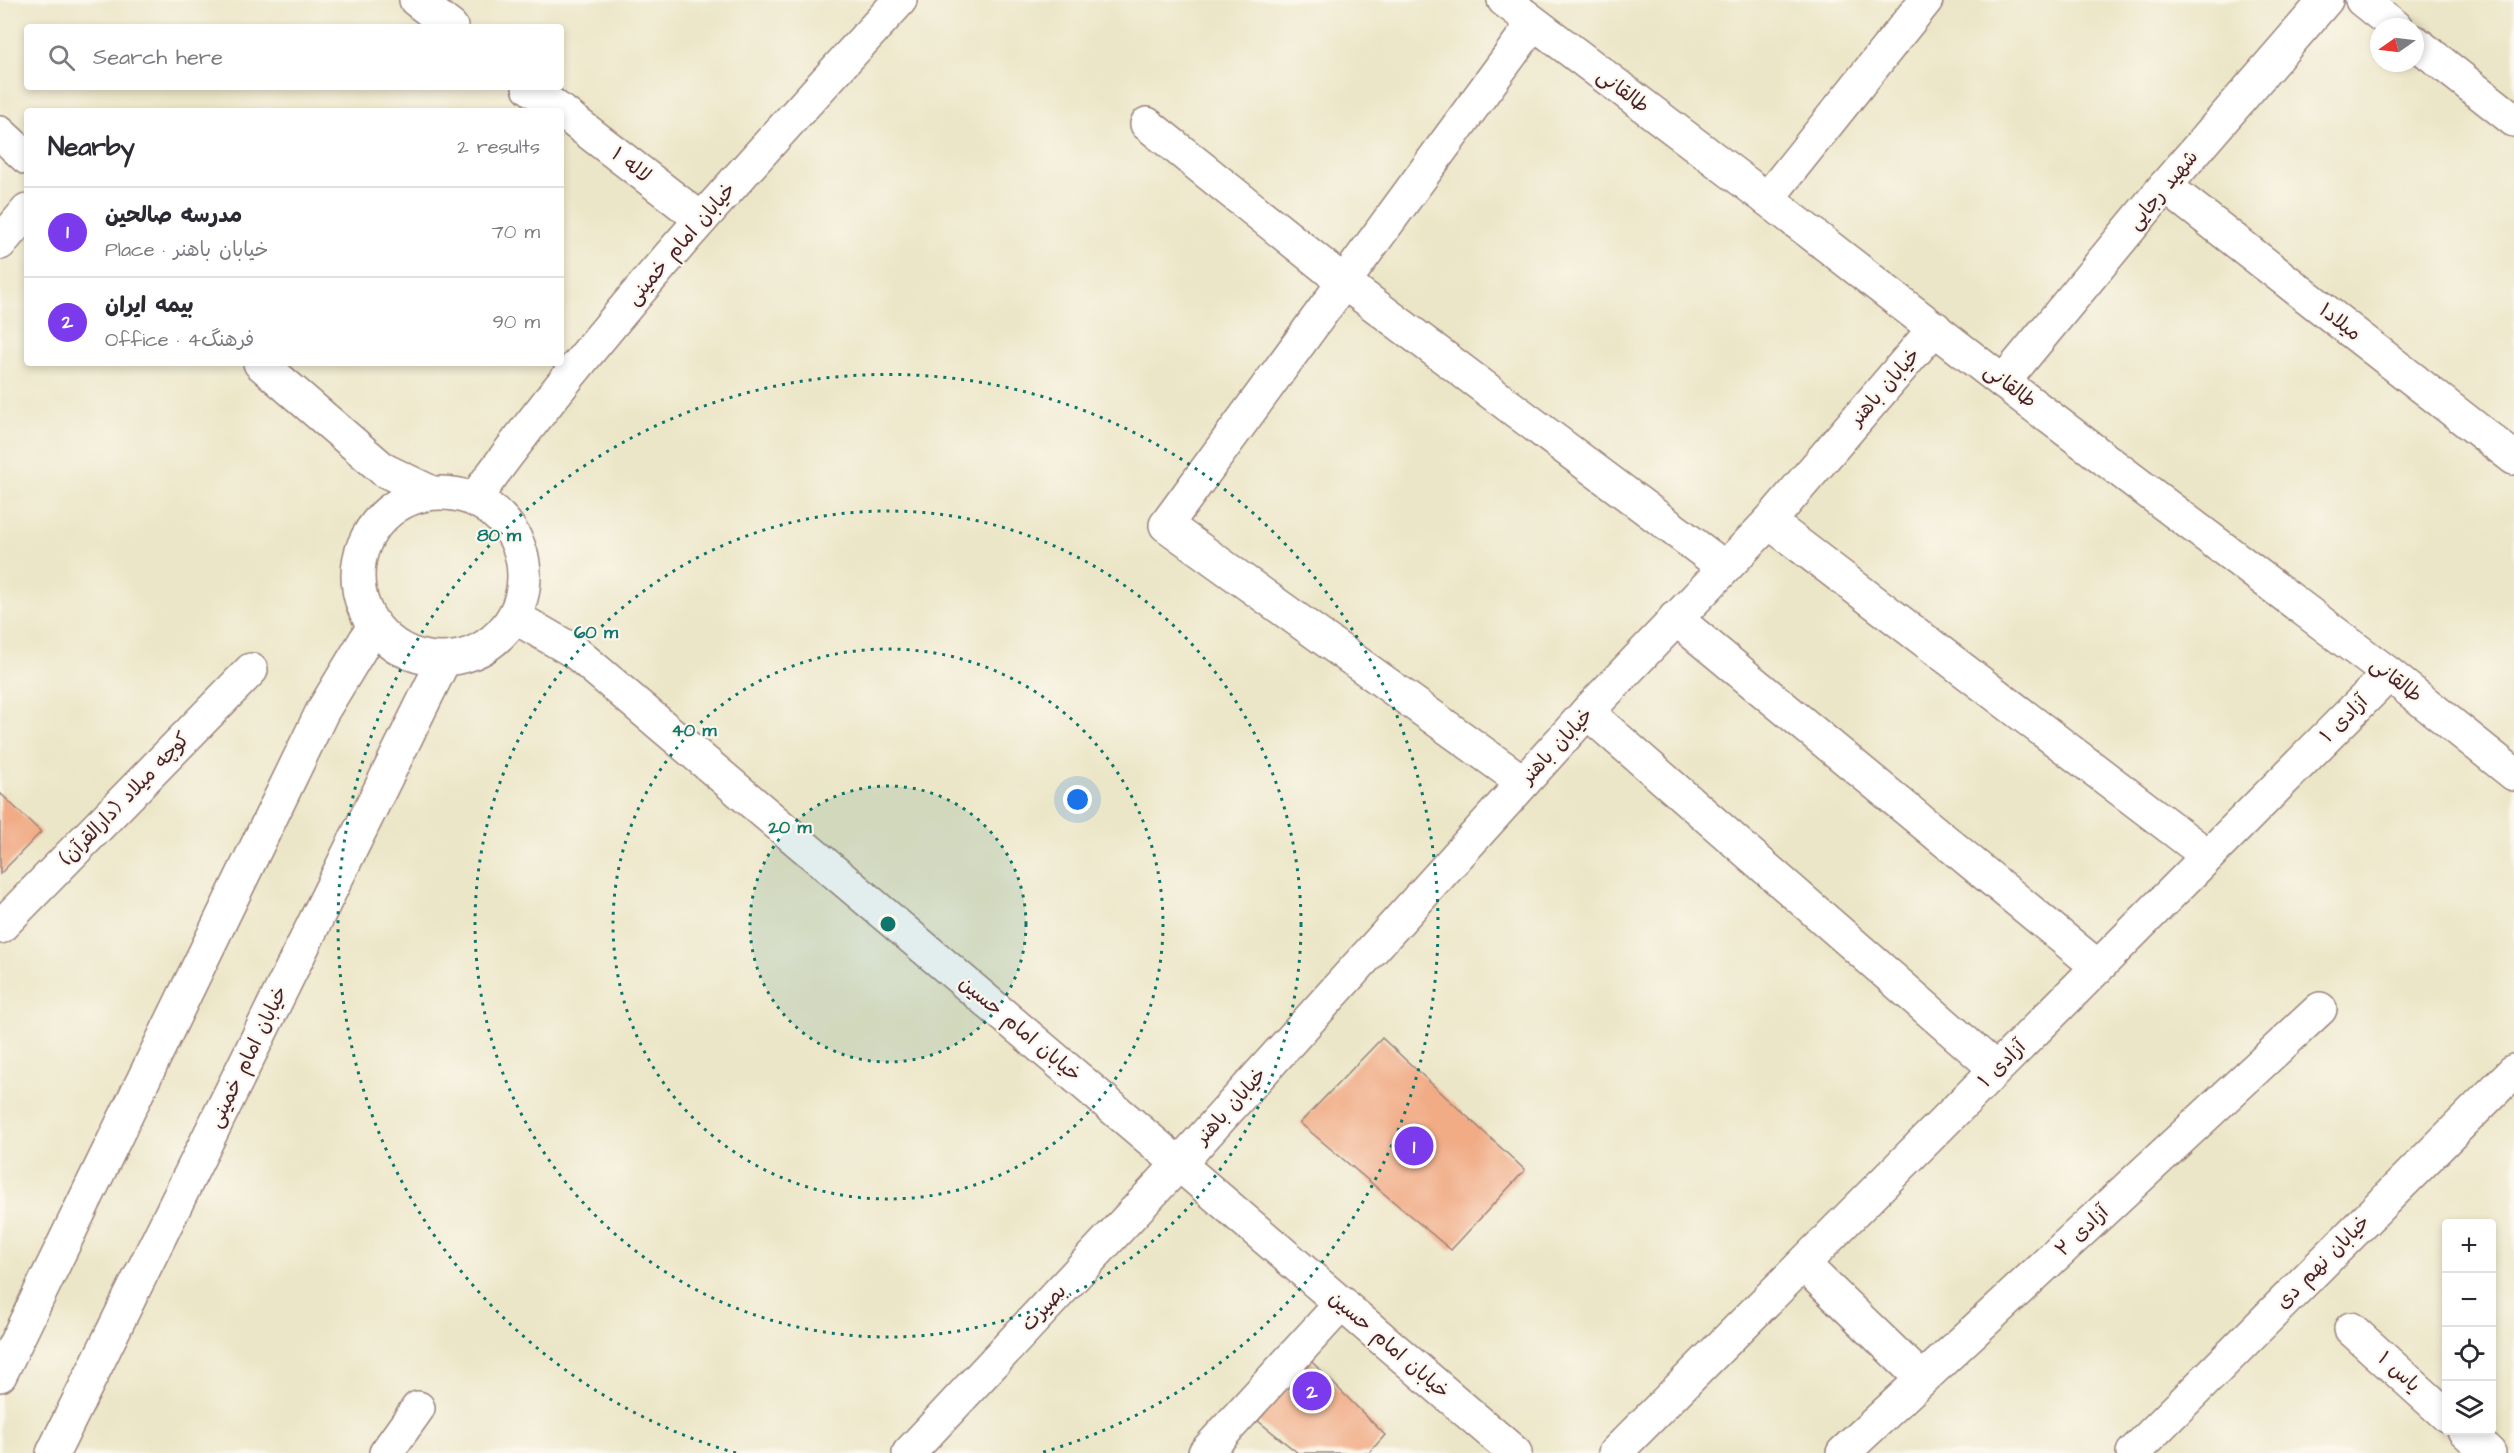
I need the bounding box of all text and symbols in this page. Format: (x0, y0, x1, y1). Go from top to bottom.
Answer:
north arrow (2370, 18, 2424, 72)
search box (24, 24, 564, 90)
icon: search (45, 41, 78, 74)
text: Search here (93, 42, 223, 73)
street label: طالقانی (1591, 62, 1655, 120)
text: Nearby (48, 129, 135, 165)
text: 2 results (457, 133, 540, 161)
street label: لاله ۱ (605, 141, 657, 189)
street label: شهید رجایی (2121, 144, 2205, 236)
street label: خیابان امام خمینی (620, 177, 742, 311)
text: مدرسه صالحین (105, 200, 242, 231)
text: 1 (66, 218, 69, 246)
text: 70 m (492, 218, 540, 246)
text: Place · خیابان باهنر (105, 236, 268, 264)
text: بیمه ایران (105, 290, 194, 321)
street label: میلاد۱ (2313, 296, 2367, 348)
text: 2 (62, 308, 73, 336)
text: 90 m (492, 308, 540, 336)
text: Office · فرهنگ4 (105, 326, 254, 354)
street label: خیابان باهنر (1842, 342, 1927, 434)
street label: طالقانی (1978, 357, 2042, 415)
text: 80 m (477, 523, 522, 548)
text: 60 m (574, 620, 619, 645)
street label: طالقانی (2364, 651, 2428, 709)
street label: آزادی ۱ (2314, 688, 2375, 749)
street label: خیابان باهنر (1513, 702, 1600, 792)
text: 40 m (672, 718, 717, 743)
street label: کوچه میلاد (دارالقرآن) (54, 726, 196, 872)
your location (1063, 785, 1092, 814)
text: 20 m (768, 815, 812, 840)
centre of rings (878, 914, 898, 934)
street label: خیابان امام حسین (953, 970, 1087, 1088)
street label: خیابان امام خمینی (202, 982, 294, 1132)
street label: آزادی ۱ (1972, 1033, 2033, 1094)
street label: خیابان باهنر (1187, 1061, 1273, 1152)
pin: 1 (1394, 1124, 1434, 1168)
street label: آزادی ۲ (2049, 1198, 2116, 1263)
street label: خیابان نهم دی (2270, 1209, 2376, 1315)
map controls (2442, 1219, 2496, 1435)
button: + (2442, 1219, 2496, 1273)
button: − (2442, 1273, 2496, 1327)
street label: بصیرت (1015, 1278, 1073, 1338)
street label: خیابان امام حسین (1323, 1285, 1455, 1405)
button: locate (2442, 1327, 2496, 1381)
street label: یاس ۱ (2371, 1345, 2427, 1399)
pin: 2 (1292, 1368, 1332, 1414)
button: layers (2442, 1381, 2496, 1435)

